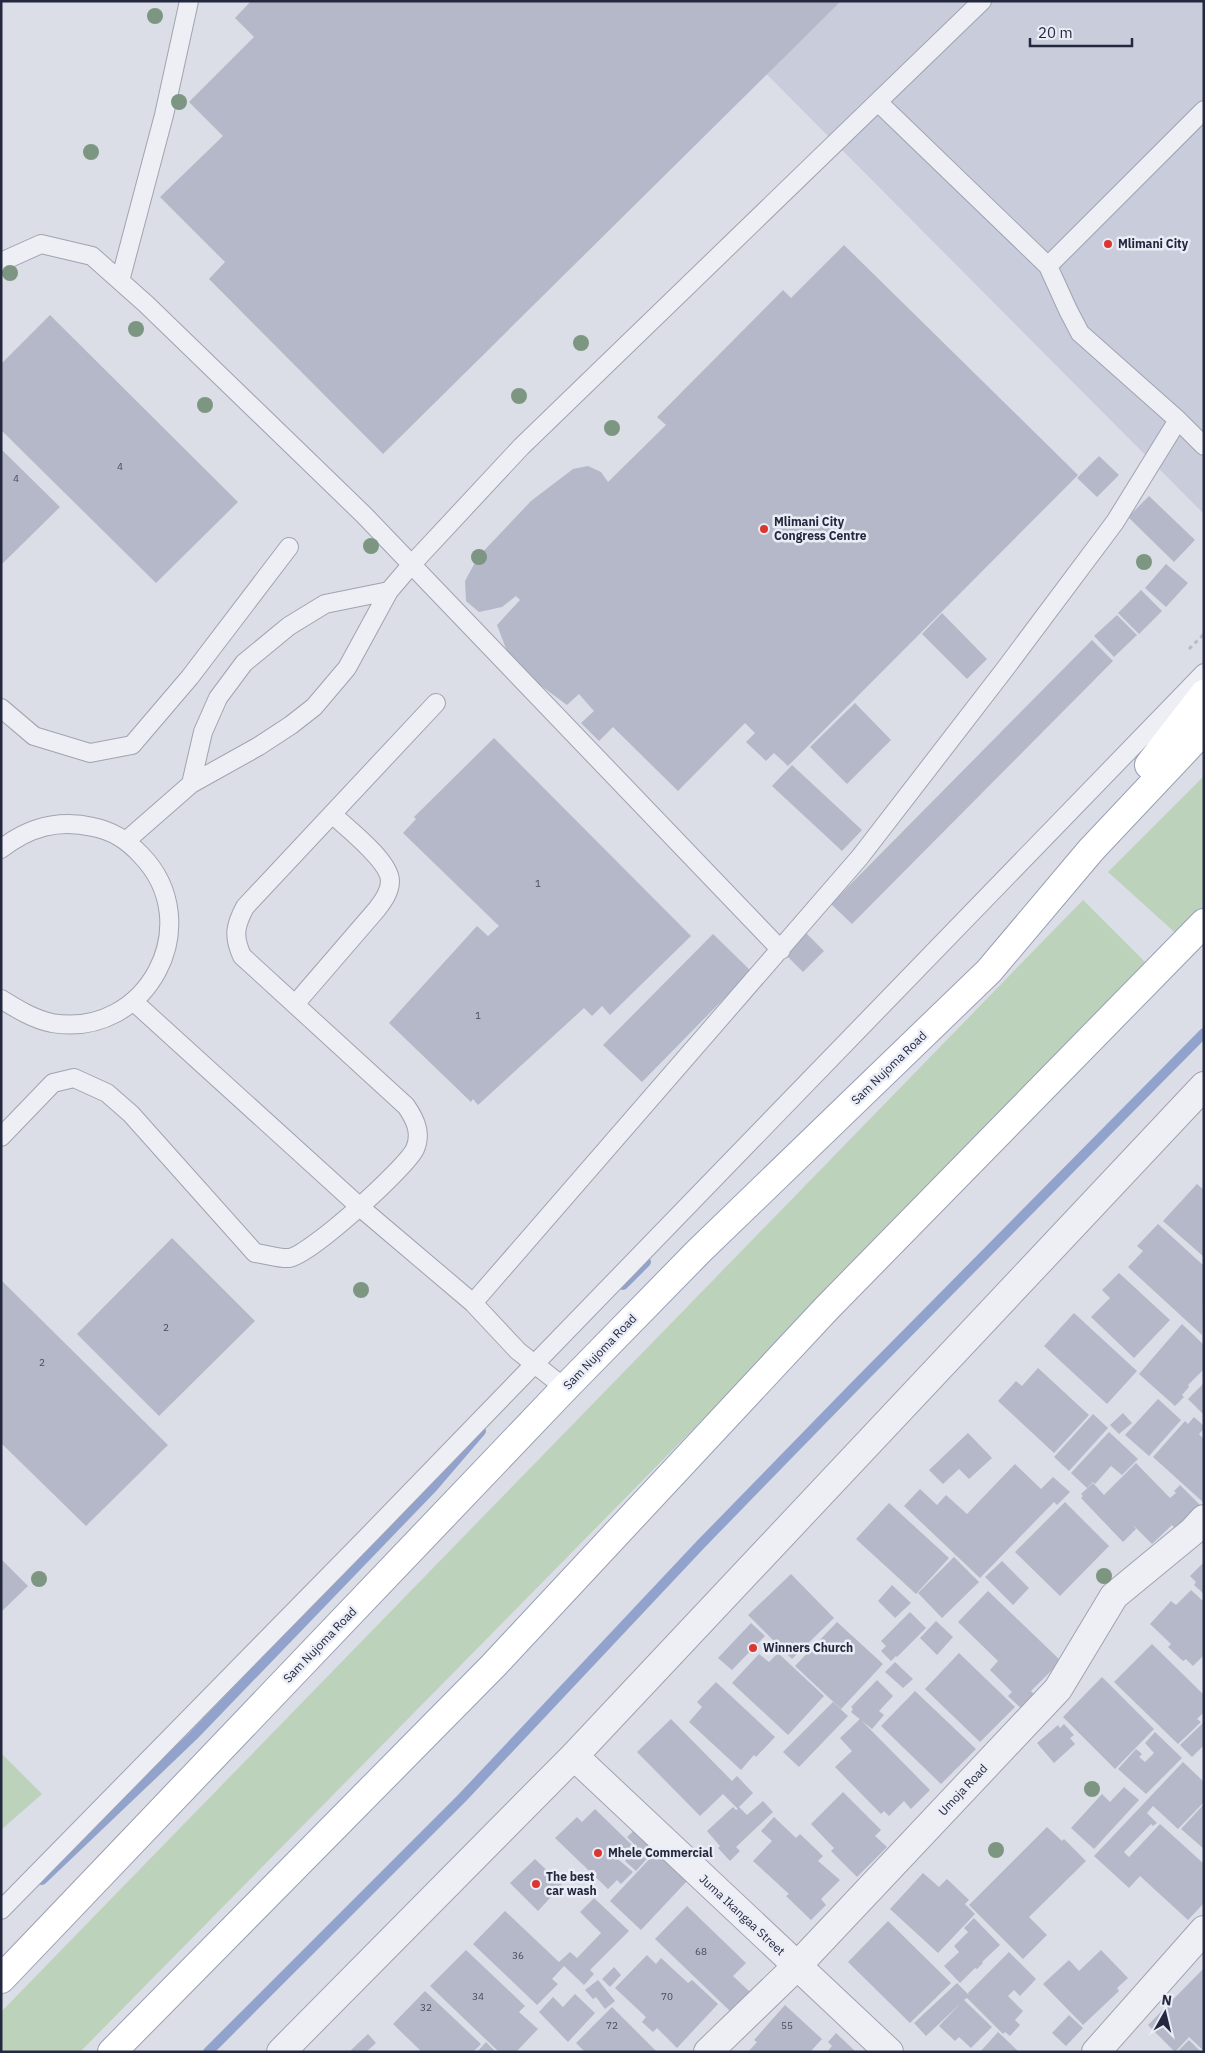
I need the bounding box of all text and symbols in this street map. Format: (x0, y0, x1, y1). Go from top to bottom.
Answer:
scale bar (1030, 15, 1132, 47)
text: 20 m (1038, 23, 1073, 42)
place label: Mlimani City (1118, 236, 1189, 251)
marker: Mlimani City (1102, 238, 1114, 250)
house number: 4 (117, 460, 123, 473)
house number: 4 (13, 472, 19, 485)
place label: Mlimani City Congress Centre (774, 514, 867, 543)
marker: Mlimani City Congress Centre (758, 523, 770, 535)
house number: 1 (535, 877, 541, 890)
house number: 1 (475, 1009, 481, 1022)
street label: Sam Nujoma Road (848, 1028, 929, 1107)
street label: Sam Nujoma Road (560, 1311, 639, 1392)
house number: 2 (163, 1321, 169, 1334)
house number: 2 (39, 1356, 45, 1369)
street label: Sam Nujoma Road (280, 1604, 359, 1685)
place label: Winners Church (763, 1640, 853, 1655)
marker: Winners Church (747, 1642, 759, 1654)
street label: Umoja Road (935, 1761, 990, 1819)
place label: Mhele Commercial (608, 1845, 713, 1860)
marker: Mhele Commercial (592, 1847, 604, 1859)
place label: The best car wash (546, 1869, 597, 1898)
street label: Juma Ikangaa Street (696, 1871, 788, 1958)
marker: The best car wash (530, 1878, 542, 1890)
house number: 68 (695, 1945, 707, 1958)
house number: 36 (512, 1949, 524, 1962)
north arrow (1140, 1988, 1190, 2038)
house number: 34 (472, 1990, 484, 2003)
house number: 70 (661, 1990, 673, 2003)
text: N (1161, 1991, 1173, 2010)
house number: 32 (420, 2001, 432, 2014)
house number: 72 (606, 2019, 618, 2032)
house number: 55 (781, 2019, 793, 2032)

